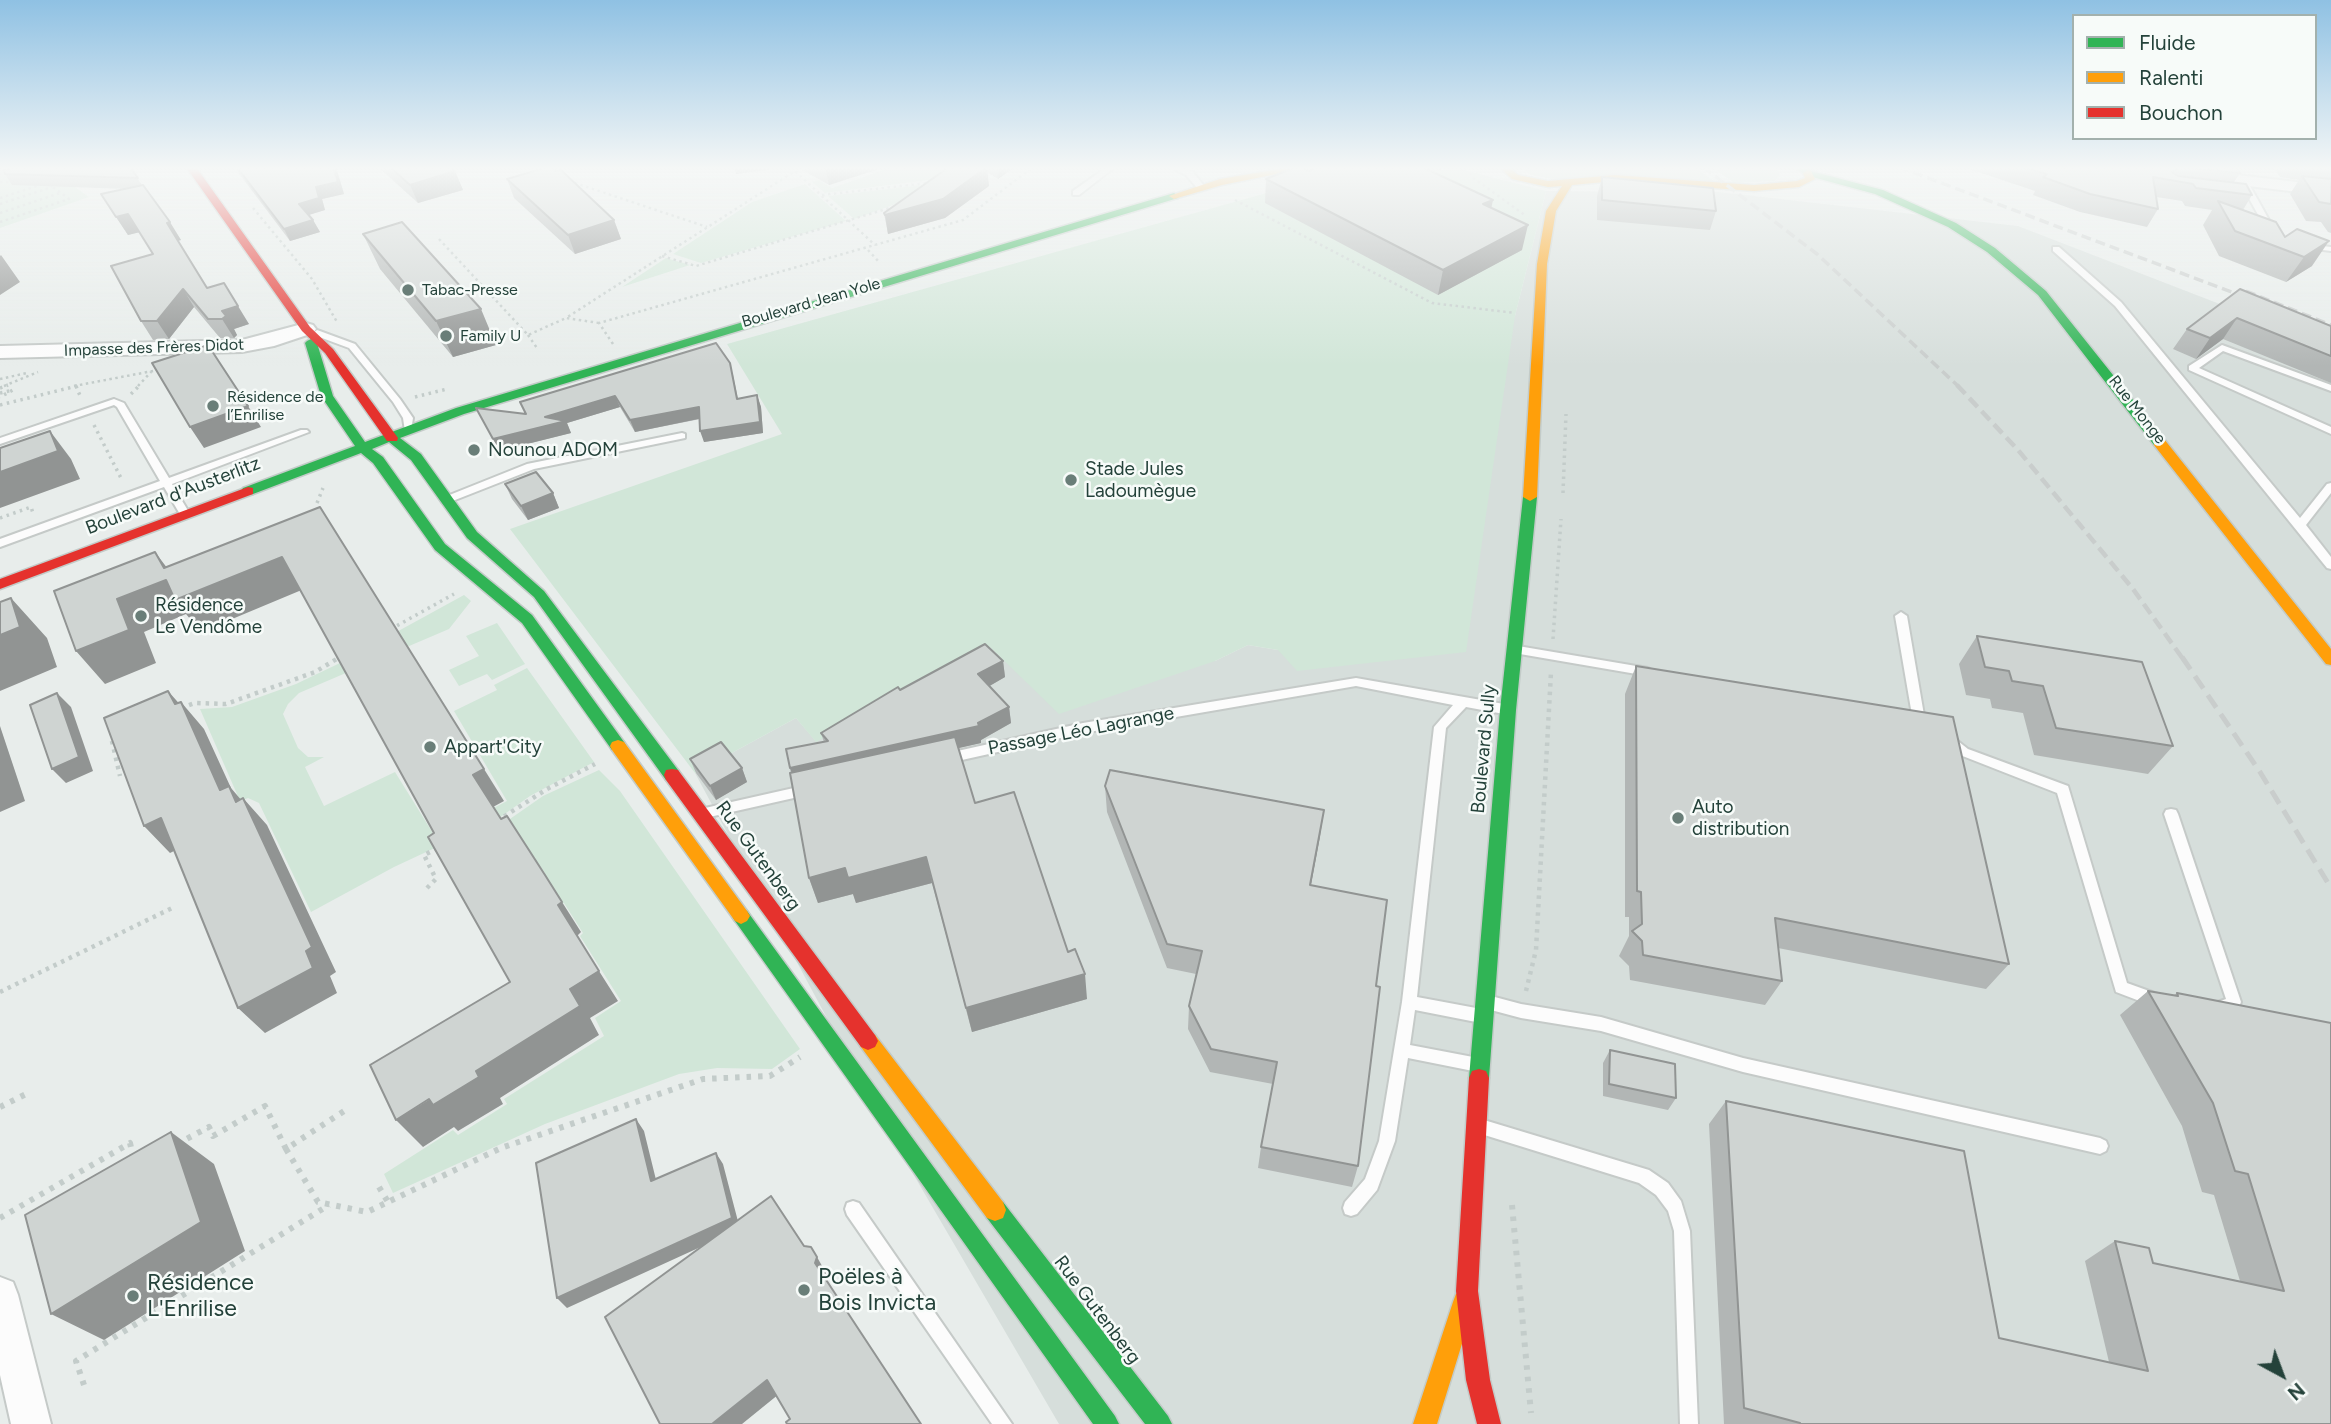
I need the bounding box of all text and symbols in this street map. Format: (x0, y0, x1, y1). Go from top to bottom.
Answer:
legend (2072, 14, 2317, 140)
text: Fluide (2139, 30, 2195, 55)
text: Ralenti (2139, 65, 2203, 90)
text: Bouchon (2139, 100, 2223, 125)
street label: Boulevard Jean Yole (739, 274, 883, 332)
place label: Tabac-Presse (422, 280, 518, 300)
marker: Tabac-Presse (400, 282, 416, 298)
place label: Family U (460, 326, 521, 346)
marker: Family U (438, 328, 454, 344)
street label: Impasse des Frères Didot (64, 335, 244, 361)
street label: Rue Monge (2104, 372, 2170, 448)
place label: Résidence de l’Enrilise (227, 387, 323, 425)
marker: Résidence de l’Enrilise (205, 398, 221, 414)
place label: Nounou ADOM (488, 439, 618, 461)
marker: Nounou ADOM (466, 442, 482, 458)
street label: Boulevard d'Austerlitz (82, 452, 264, 540)
place label: Stade Jules Ladoumègue (1085, 458, 1196, 502)
marker: Stade Jules Ladoumègue (1063, 472, 1079, 488)
place label: Résidence Le Vendôme (155, 594, 262, 638)
marker: Résidence Le Vendôme (133, 608, 149, 624)
street label: Boulevard Sully (1467, 683, 1501, 815)
street label: Passage Léo Lagrange (986, 702, 1176, 760)
place label: Appart'City (444, 736, 542, 758)
marker: Appart'City (422, 739, 438, 755)
place label: Auto distribution (1692, 796, 1789, 840)
street label: Rue Gutenberg (711, 797, 805, 915)
marker: Auto distribution (1670, 810, 1686, 826)
street label: Rue Gutenberg (1049, 1251, 1145, 1369)
place label: Poëles à Bois Invicta (818, 1263, 936, 1317)
place label: Résidence L'Enrilise (147, 1269, 254, 1323)
marker: Poëles à Bois Invicta (796, 1282, 812, 1298)
marker: Résidence L'Enrilise (125, 1288, 141, 1304)
north arrow (2247, 1340, 2317, 1410)
text: N (2283, 1378, 2309, 1405)

